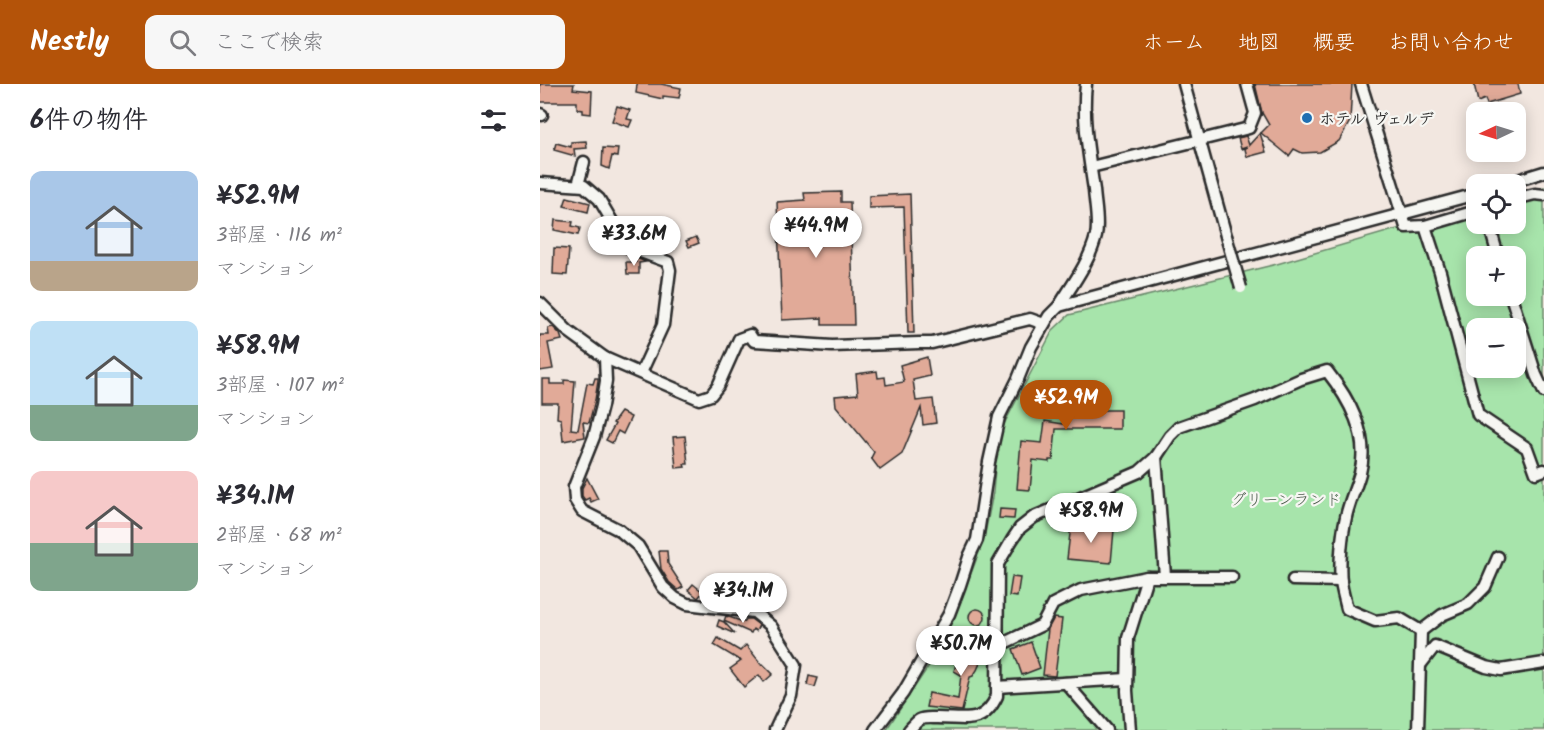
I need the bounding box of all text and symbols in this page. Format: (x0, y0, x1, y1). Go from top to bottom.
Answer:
search box (145, 15, 565, 69)
text: Nestly (30, 20, 109, 65)
icon: search (166, 26, 199, 59)
text: ここで検索 (214, 26, 324, 61)
text: ホーム (1143, 27, 1205, 60)
text: 地図 (1238, 27, 1280, 60)
text: 概要 (1313, 27, 1355, 60)
text: お問い合わせ (1388, 27, 1514, 60)
text: 6件の物件 (30, 100, 148, 142)
north arrow (1466, 102, 1526, 162)
map controls (1466, 102, 1526, 378)
icon: filters (477, 104, 510, 137)
place label: ホテル ヴェルデ (1319, 107, 1434, 132)
marker: ホテル ヴェルデ (1300, 111, 1314, 125)
button: locate (1466, 174, 1526, 234)
text: ¥52.9M (216, 176, 299, 218)
icon: home (78, 195, 150, 267)
pin: ¥44.9M (767, 208, 865, 259)
text: ¥44.9M (784, 211, 848, 243)
pin: ¥33.6M (585, 216, 683, 267)
text: ¥33.6M (602, 219, 666, 251)
text: 3部屋 · 116 m² (216, 220, 342, 252)
button: + (1466, 246, 1526, 306)
text: マンション (216, 254, 315, 286)
button: − (1466, 318, 1526, 378)
text: ¥58.9M (216, 326, 299, 368)
icon: home (78, 345, 150, 417)
text: 3部屋 · 107 m² (216, 370, 344, 402)
pin: ¥52.9M (1017, 380, 1115, 431)
text: ¥52.9M (1034, 383, 1098, 415)
text: マンション (216, 404, 315, 436)
text: ¥34.1M (216, 476, 294, 518)
park label: グリーンランド (1230, 488, 1342, 513)
pin: ¥58.9M (1042, 493, 1140, 544)
icon: home (78, 495, 150, 567)
text: ¥58.9M (1059, 496, 1123, 528)
text: 2部屋 · 68 m² (216, 520, 342, 552)
text: マンション (216, 554, 315, 586)
pin: ¥34.1M (694, 573, 792, 624)
text: ¥34.1M (713, 576, 773, 608)
pin: ¥50.7M (912, 626, 1010, 677)
text: ¥50.7M (930, 629, 992, 661)

